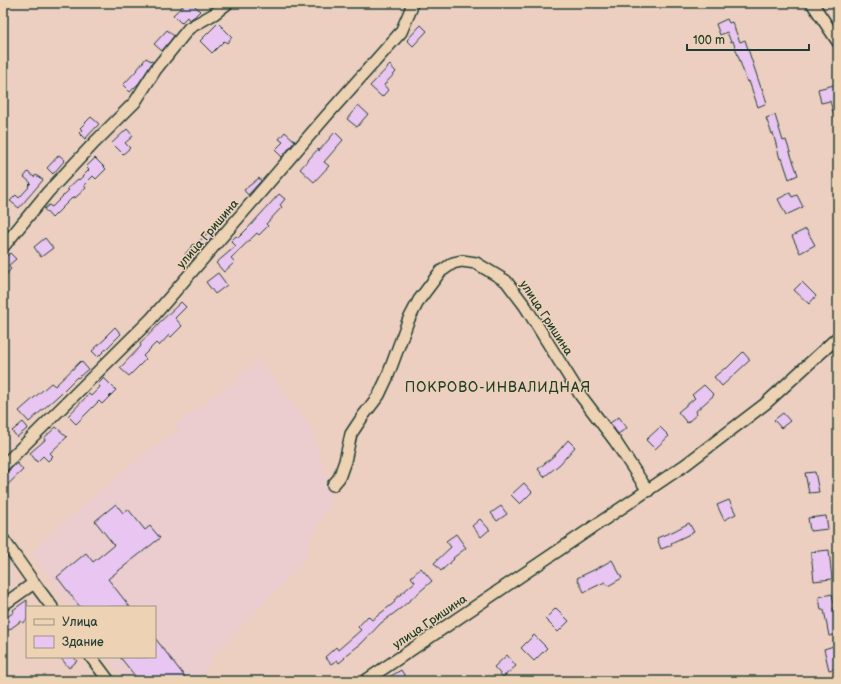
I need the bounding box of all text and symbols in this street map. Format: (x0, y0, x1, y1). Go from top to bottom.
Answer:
scale bar (687, 26, 809, 52)
text: 100 m (693, 33, 725, 48)
street label: улица Гришина (174, 196, 242, 272)
street label: улица Гришина (516, 278, 576, 358)
district label: ПОКРОВО-ИНВАЛИДНАЯ (405, 379, 591, 396)
street label: улица Гришина (390, 592, 470, 652)
legend (26, 606, 156, 658)
text: Улица (62, 615, 98, 630)
text: Здание (62, 635, 104, 650)

